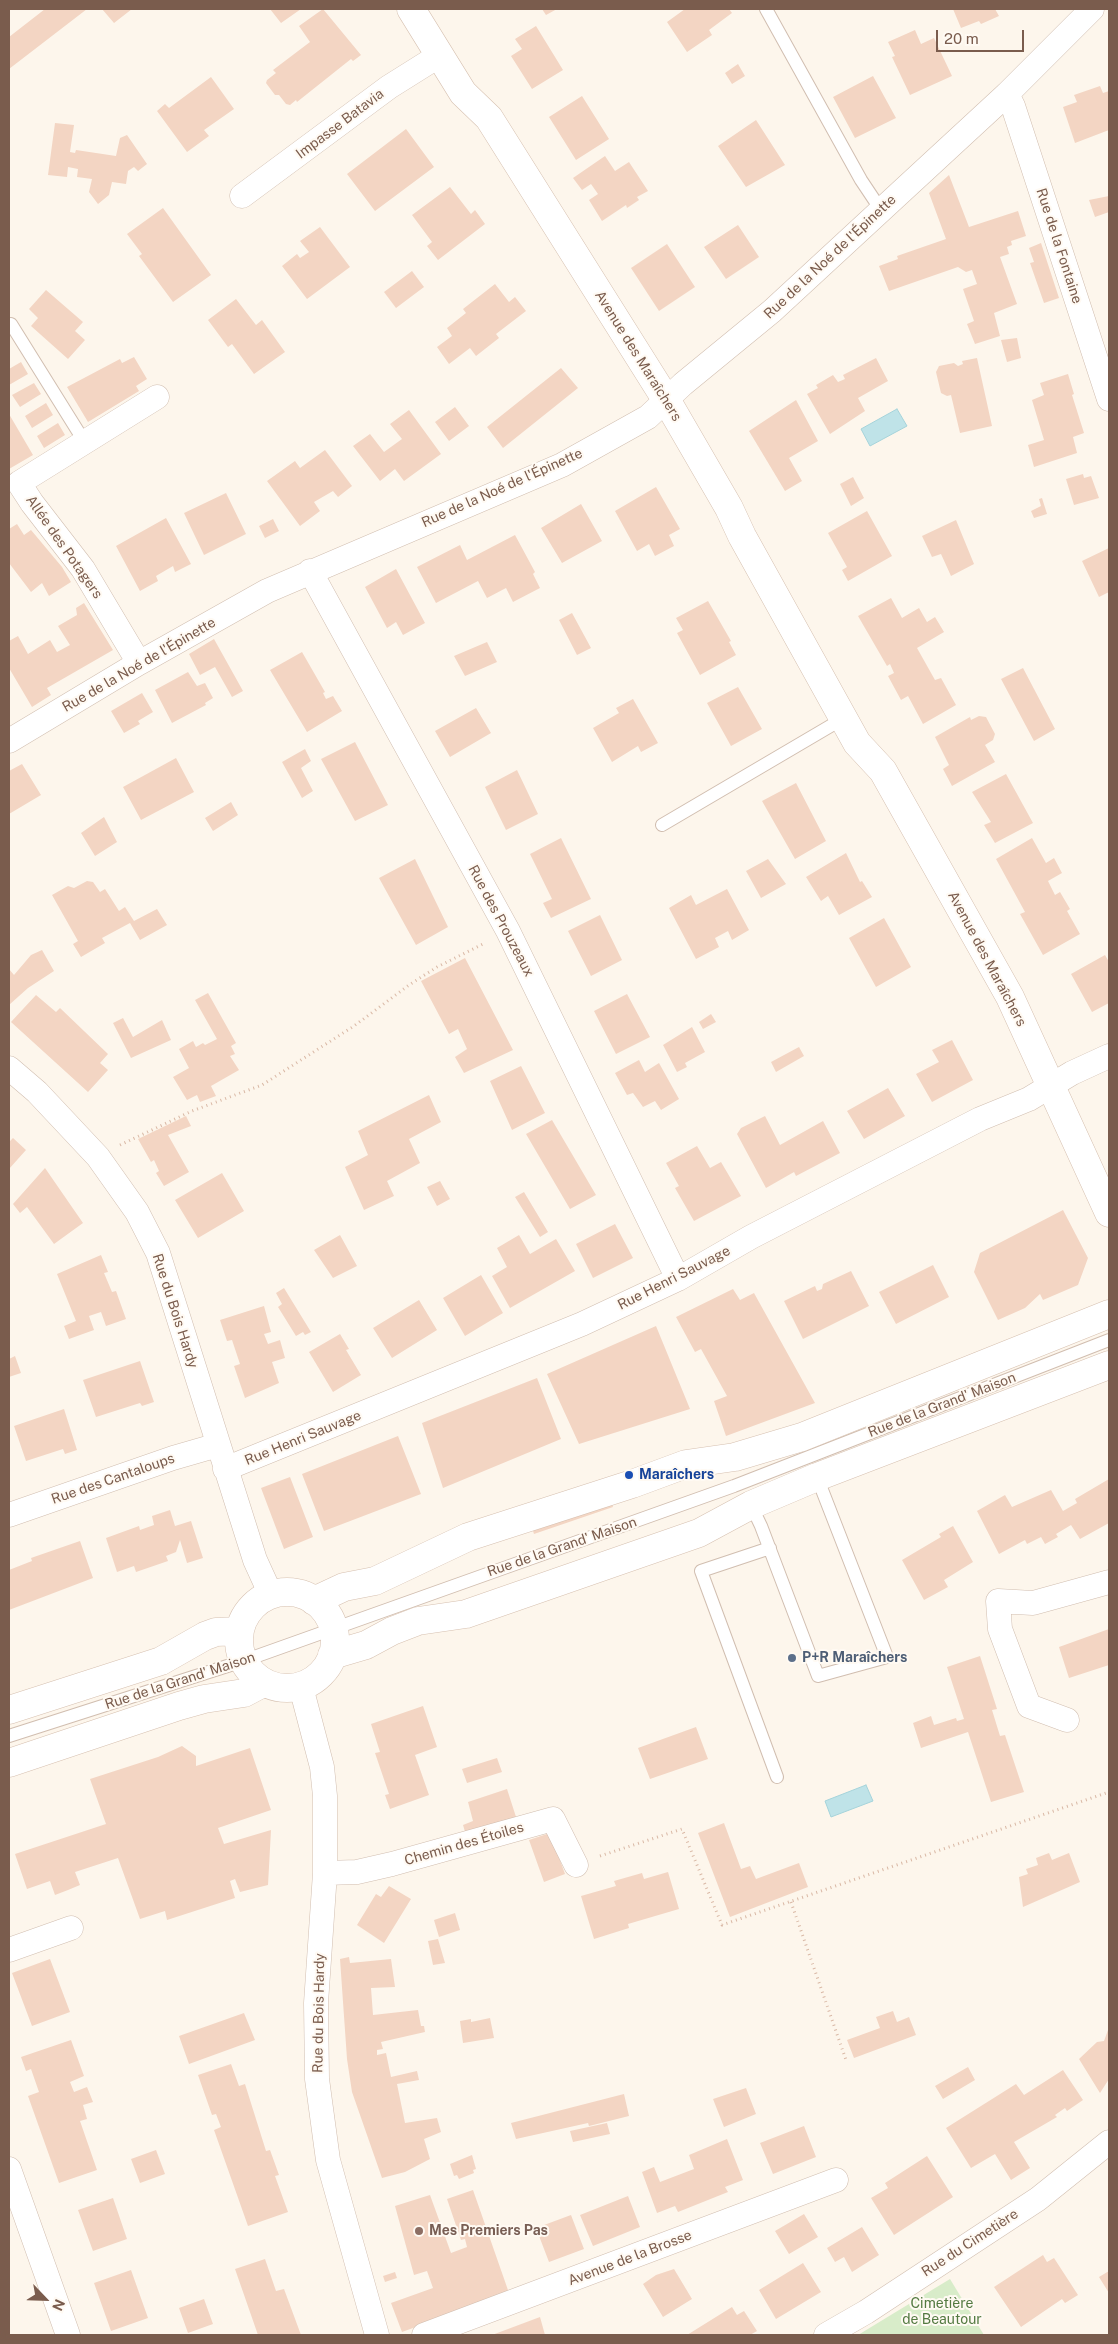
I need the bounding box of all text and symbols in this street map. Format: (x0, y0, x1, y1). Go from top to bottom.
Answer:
scale bar (938, 20, 1026, 52)
text: 20 m (944, 30, 979, 47)
street label: Impasse Batavia (293, 86, 387, 162)
street label: Rue de la Fontaine (1032, 186, 1086, 306)
street label: Rue de la Noé de l'Épinette (761, 191, 899, 323)
street label: Avenue des Maraîchers (591, 288, 685, 424)
street label: Rue de la Noé de l'Épinette (419, 445, 585, 531)
street label: Allée des Potagers (22, 492, 106, 602)
street label: Rue de la Noé de l'Épinette (59, 614, 219, 716)
street label: Rue des Prouzeaux (464, 862, 538, 980)
street label: Avenue des Maraîchers (944, 889, 1030, 1029)
street label: Rue Henri Sauvage (615, 1242, 733, 1314)
street label: Rue du Bois Hardy (149, 1252, 201, 1370)
street label: Rue de la Grand' Maison (866, 1369, 1018, 1441)
street label: Rue Henri Sauvage (242, 1407, 364, 1469)
street label: Rue des Cantaloups (49, 1450, 177, 1508)
place label: Maraîchers (639, 1467, 714, 1483)
marker: Maraîchers (623, 1469, 635, 1481)
street label: Rue de la Grand' Maison (485, 1514, 639, 1580)
street label: Rue de la Grand' Maison (103, 1649, 257, 1713)
place label: P+R Maraîchers (802, 1650, 907, 1666)
marker: P+R Maraîchers (786, 1652, 798, 1664)
street label: Chemin des Étoiles (402, 1819, 526, 1869)
street label: Rue du Bois Hardy (310, 1953, 328, 2073)
street label: Rue du Cimetière (919, 2206, 1021, 2280)
place label: Mes Premiers Pas (429, 2223, 548, 2239)
marker: Mes Premiers Pas (413, 2225, 425, 2237)
street label: Avenue de la Brosse (566, 2227, 694, 2289)
north arrow (20, 2274, 70, 2324)
park label: Cimetière de Beautour (902, 2296, 982, 2328)
text: N (49, 2297, 68, 2313)

